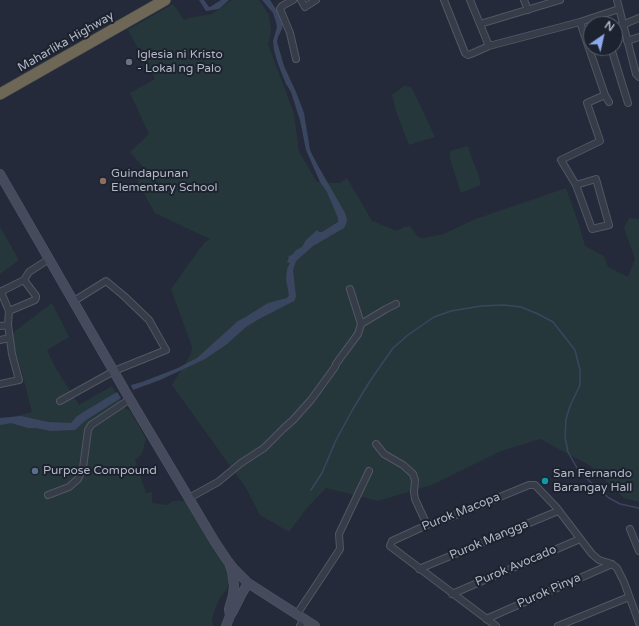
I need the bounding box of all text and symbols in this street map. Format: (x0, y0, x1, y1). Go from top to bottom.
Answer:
street label: Maharlika Highway (15, 9, 117, 75)
north arrow (583, 16, 623, 56)
text: N (602, 19, 617, 34)
place label: Iglesia ni Kristo - Lokal ng Palo (137, 48, 223, 76)
marker: Iglesia ni Kristo - Lokal ng Palo (124, 57, 134, 67)
place label: Guindapunan Elementary School (111, 167, 218, 195)
marker: Guindapunan Elementary School (98, 176, 108, 186)
place label: Purpose Compound (43, 464, 157, 478)
marker: Purpose Compound (30, 466, 40, 476)
place label: San Fernando Barangay Hall (553, 467, 632, 495)
marker: San Fernando Barangay Hall (540, 476, 550, 486)
street label: Purok Macopa (420, 490, 502, 534)
street label: Purok Mangga (447, 517, 531, 563)
street label: Purok Avocado (473, 542, 559, 590)
street label: Purok Pinya (515, 571, 583, 611)

